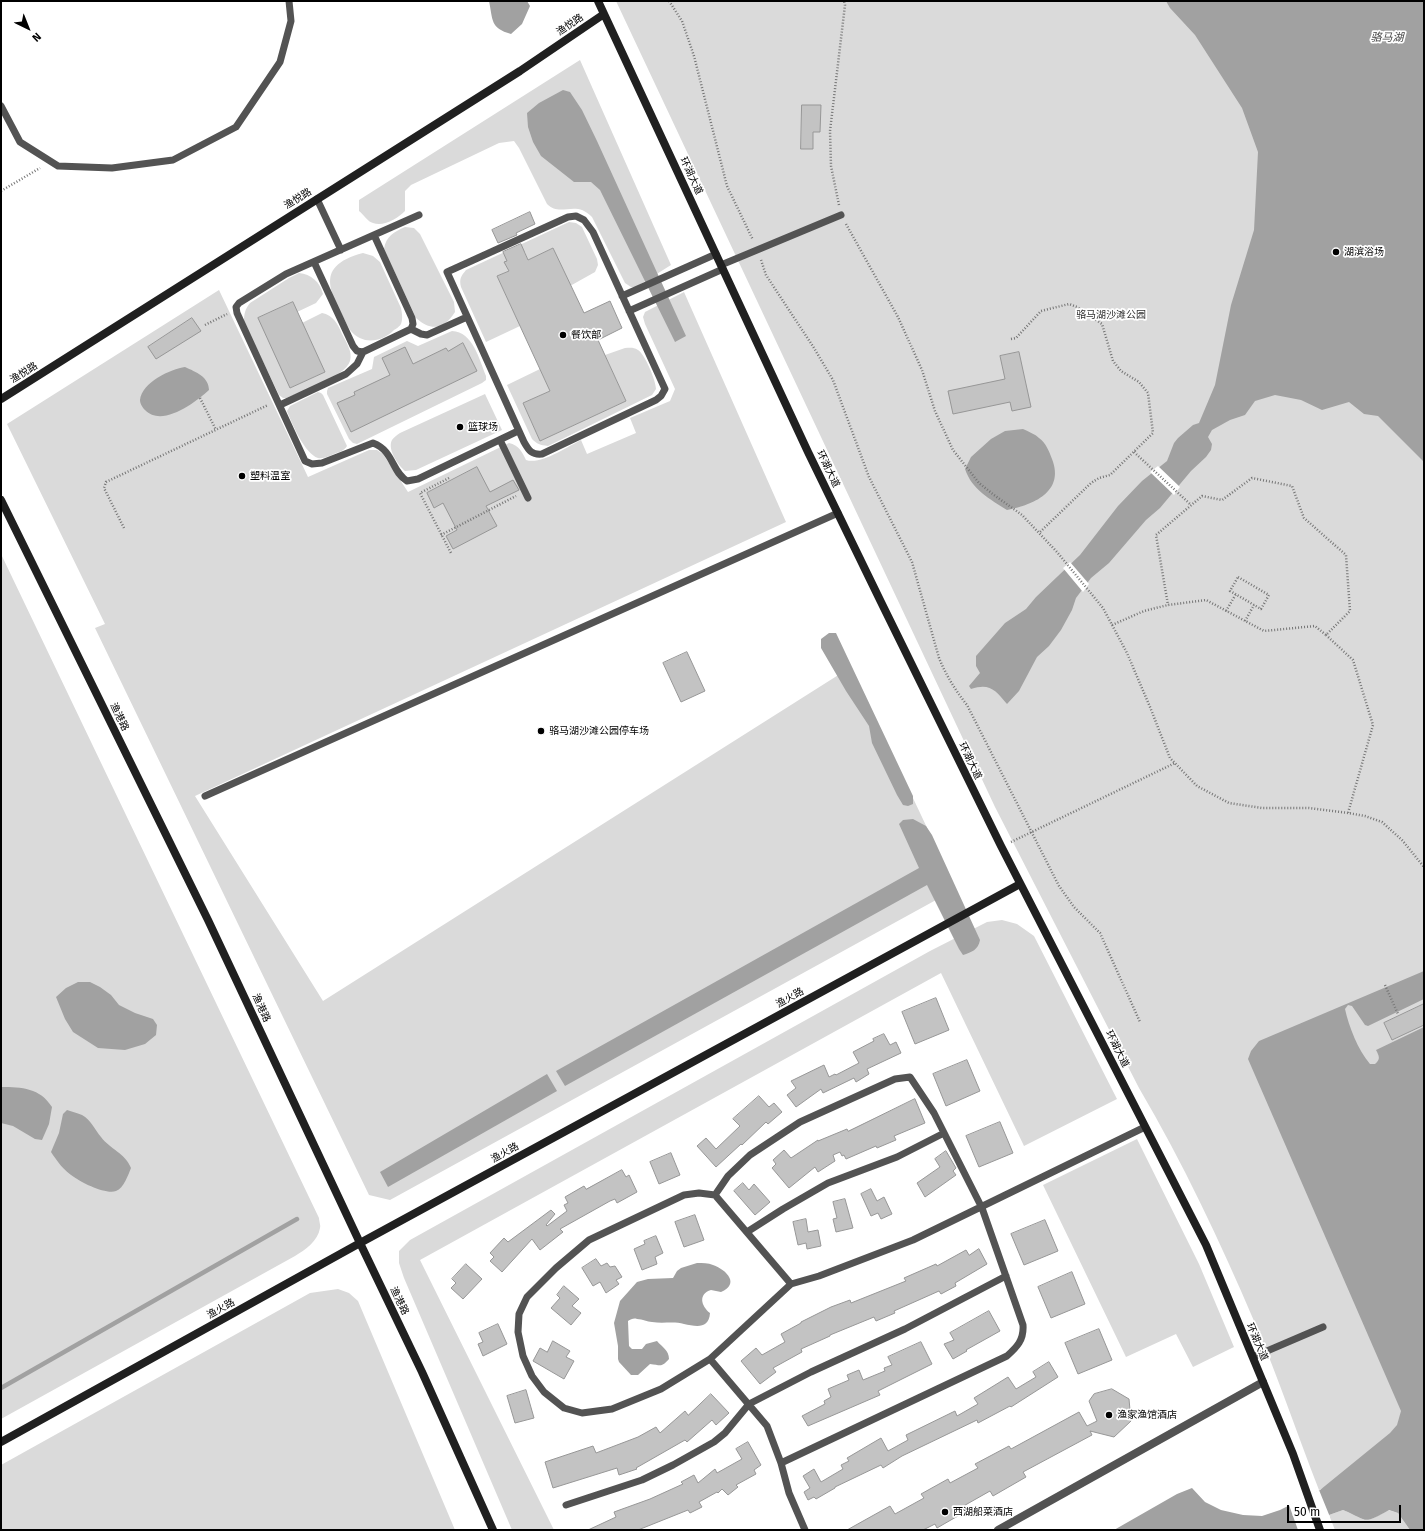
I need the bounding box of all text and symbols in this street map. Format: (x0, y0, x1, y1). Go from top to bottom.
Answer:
north arrow (8, 8, 48, 48)
street label: 渔悦路 (554, 12, 586, 38)
text: N (29, 30, 44, 44)
water label: 骆马湖 (1371, 31, 1403, 45)
street label: 环湖大道 (677, 155, 705, 197)
street label: 渔悦路 (282, 186, 314, 212)
place label: 湖滨浴场 (1344, 246, 1384, 258)
marker: 湖滨浴场 (1331, 247, 1341, 257)
park label: 骆马湖沙滩公园 (1076, 309, 1146, 321)
place label: 餐饮部 (571, 329, 601, 341)
marker: 餐饮部 (558, 330, 568, 340)
street label: 渔悦路 (8, 360, 40, 386)
place label: 篮球场 (468, 421, 498, 433)
marker: 篮球场 (455, 422, 465, 432)
street label: 环湖大道 (814, 448, 842, 490)
place label: 塑料温室 (250, 470, 290, 482)
marker: 塑料温室 (237, 471, 247, 481)
street label: 渔港路 (107, 701, 131, 733)
place label: 骆马湖沙滩公园停车场 (549, 725, 649, 737)
marker: 骆马湖沙滩公园停车场 (536, 726, 546, 736)
street label: 环湖大道 (956, 740, 984, 782)
street label: 渔火路 (774, 985, 806, 1011)
street label: 渔港路 (249, 992, 273, 1024)
street label: 环湖大道 (1103, 1028, 1131, 1070)
street label: 渔火路 (489, 1140, 521, 1166)
street label: 渔港路 (387, 1285, 411, 1317)
street label: 渔火路 (205, 1296, 237, 1322)
street label: 环湖大道 (1244, 1321, 1270, 1363)
place label: 渔家渔馆酒店 (1117, 1409, 1177, 1421)
marker: 渔家渔馆酒店 (1104, 1410, 1114, 1420)
scale bar (1289, 1497, 1403, 1523)
text: 50 m (1294, 1505, 1320, 1519)
place label: 西湖船菜酒店 (953, 1506, 1013, 1518)
marker: 西湖船菜酒店 (940, 1507, 950, 1517)

